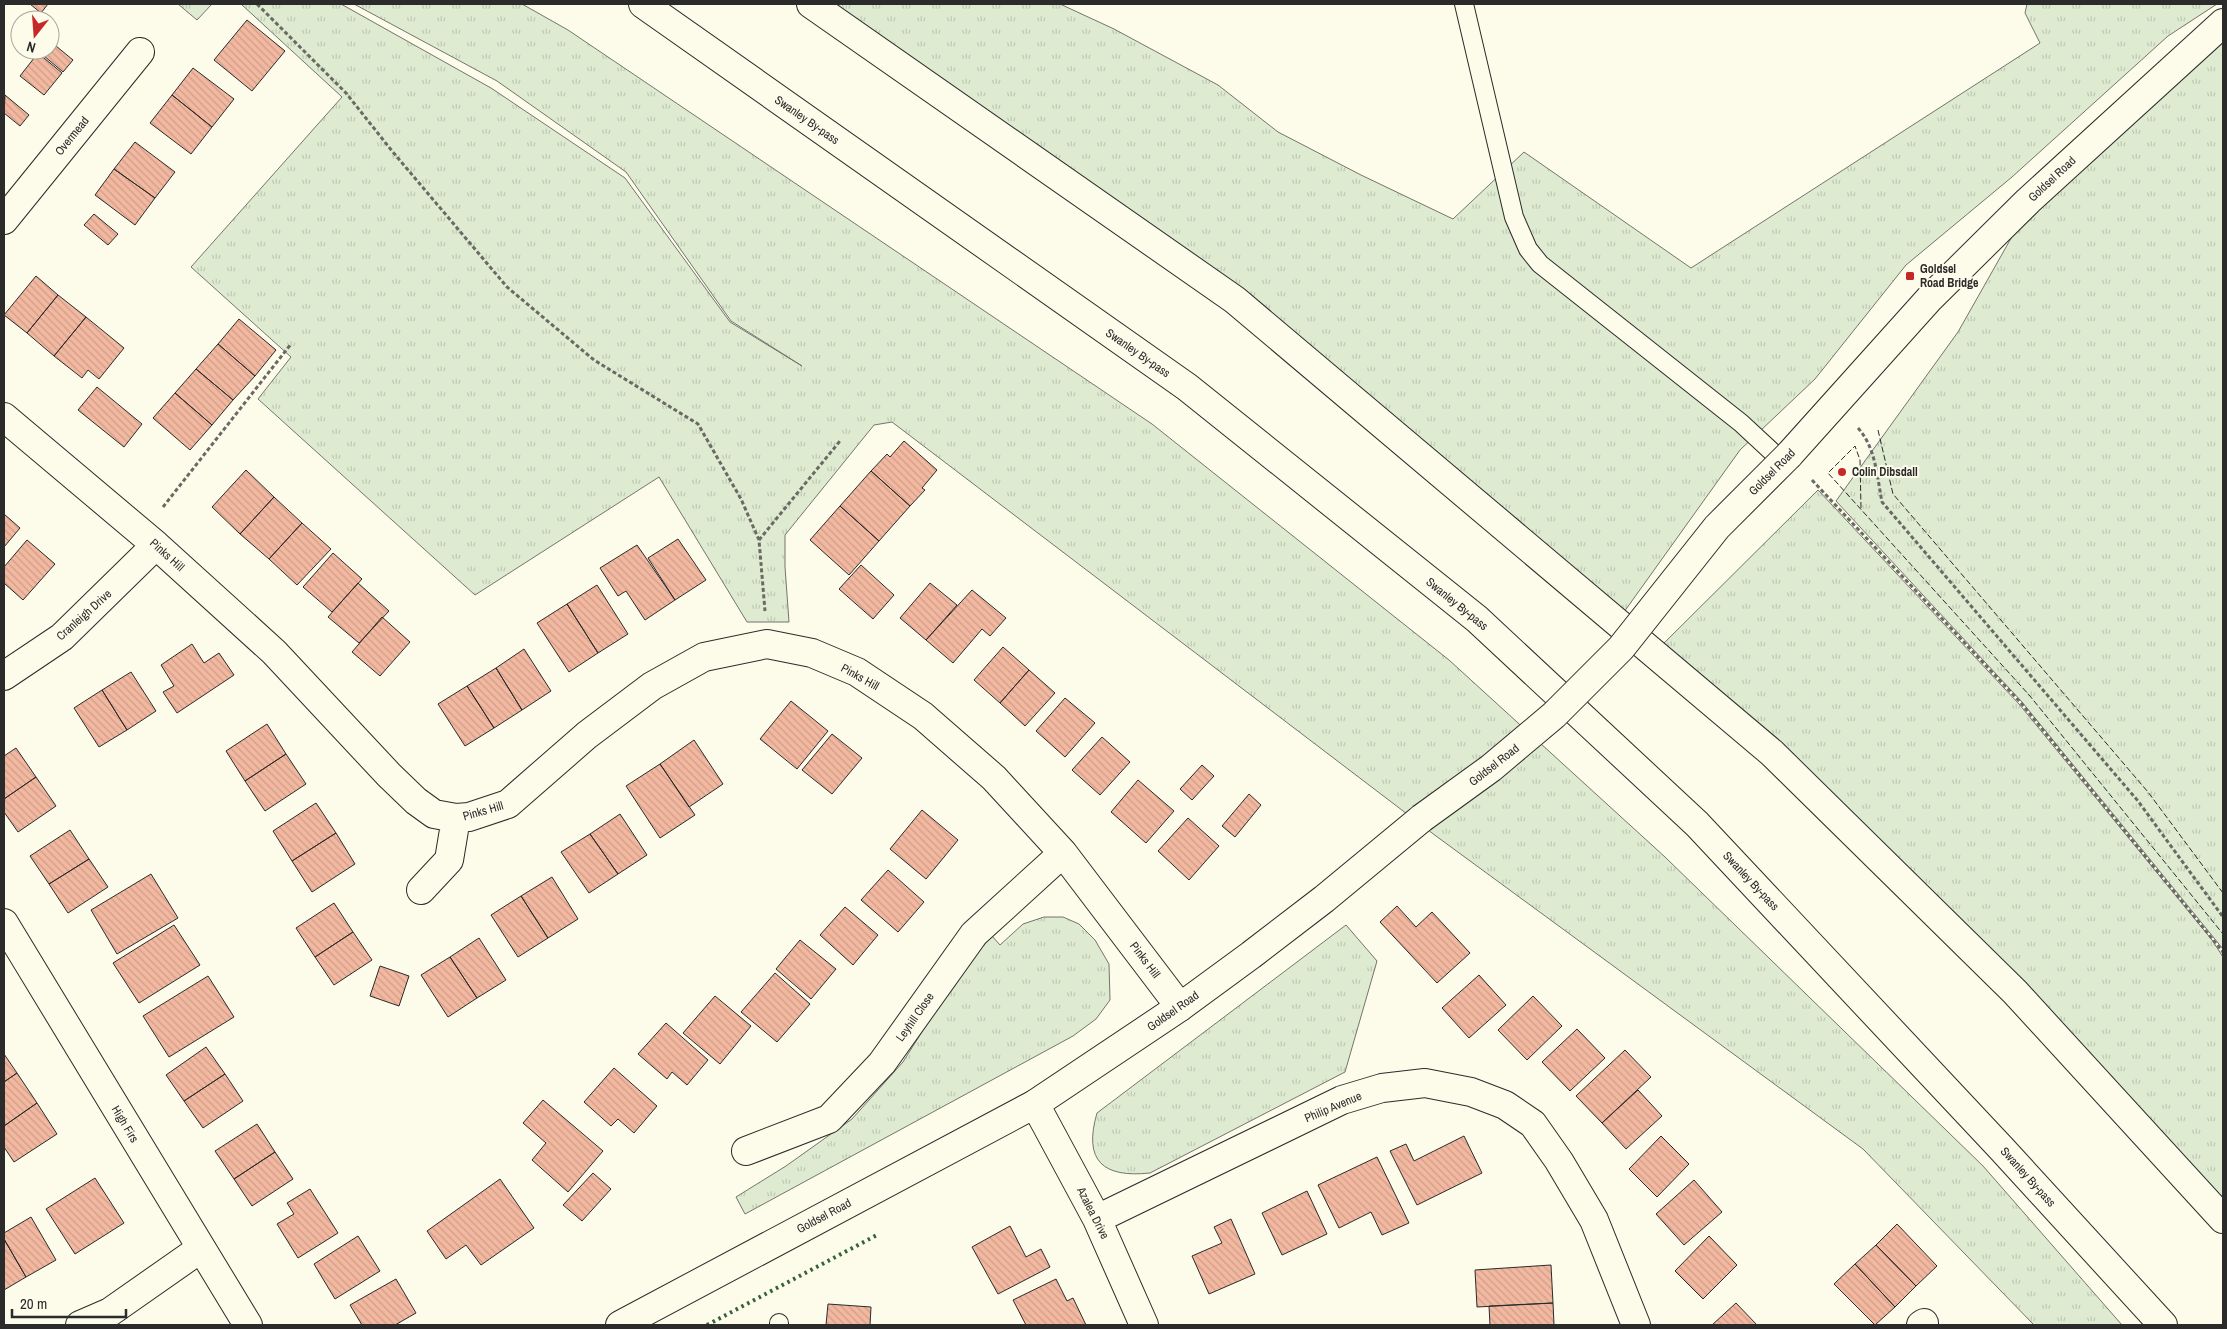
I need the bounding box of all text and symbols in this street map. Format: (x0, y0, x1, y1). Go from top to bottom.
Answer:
north arrow (10, 10, 60, 60)
text: N (25, 38, 38, 57)
street label: Swanley By-pass (772, 92, 843, 148)
street label: Overmead (51, 113, 93, 159)
street label: Goldsel Road (2025, 153, 2079, 205)
place label: Goldsel Road Bridge (1920, 261, 1979, 291)
marker: Goldsel Road Bridge (1904, 270, 1916, 282)
street label: Swanley By-pass (1103, 325, 1174, 381)
street label: Goldsel Road (1745, 445, 1799, 499)
place label: Colin Dibsdall (1852, 464, 1918, 480)
marker: Colin Dibsdall (1836, 466, 1848, 478)
street label: Pinks Hill (146, 535, 188, 575)
street label: Swanley By-pass (1423, 574, 1491, 634)
street label: Cranleigh Drive (53, 586, 115, 644)
street label: Pinks Hill (838, 660, 882, 694)
street label: Goldsel Road (1466, 740, 1522, 790)
street label: Pinks Hill (461, 798, 505, 824)
street label: Swanley By-pass (1719, 848, 1783, 914)
street label: Pinks Hill (1126, 939, 1164, 981)
street label: Goldsel Road (1144, 987, 1202, 1035)
street label: Leyhill Close (892, 989, 938, 1045)
street label: Philip Avenue (1302, 1088, 1364, 1126)
street label: High Firs (108, 1103, 142, 1146)
street label: Swanley By-pass (1997, 1144, 2059, 1210)
street label: Azalea Drive (1073, 1183, 1113, 1242)
street label: Goldsel Road (794, 1195, 854, 1237)
scale bar (12, 1286, 126, 1318)
text: 20 m (20, 1293, 47, 1314)

